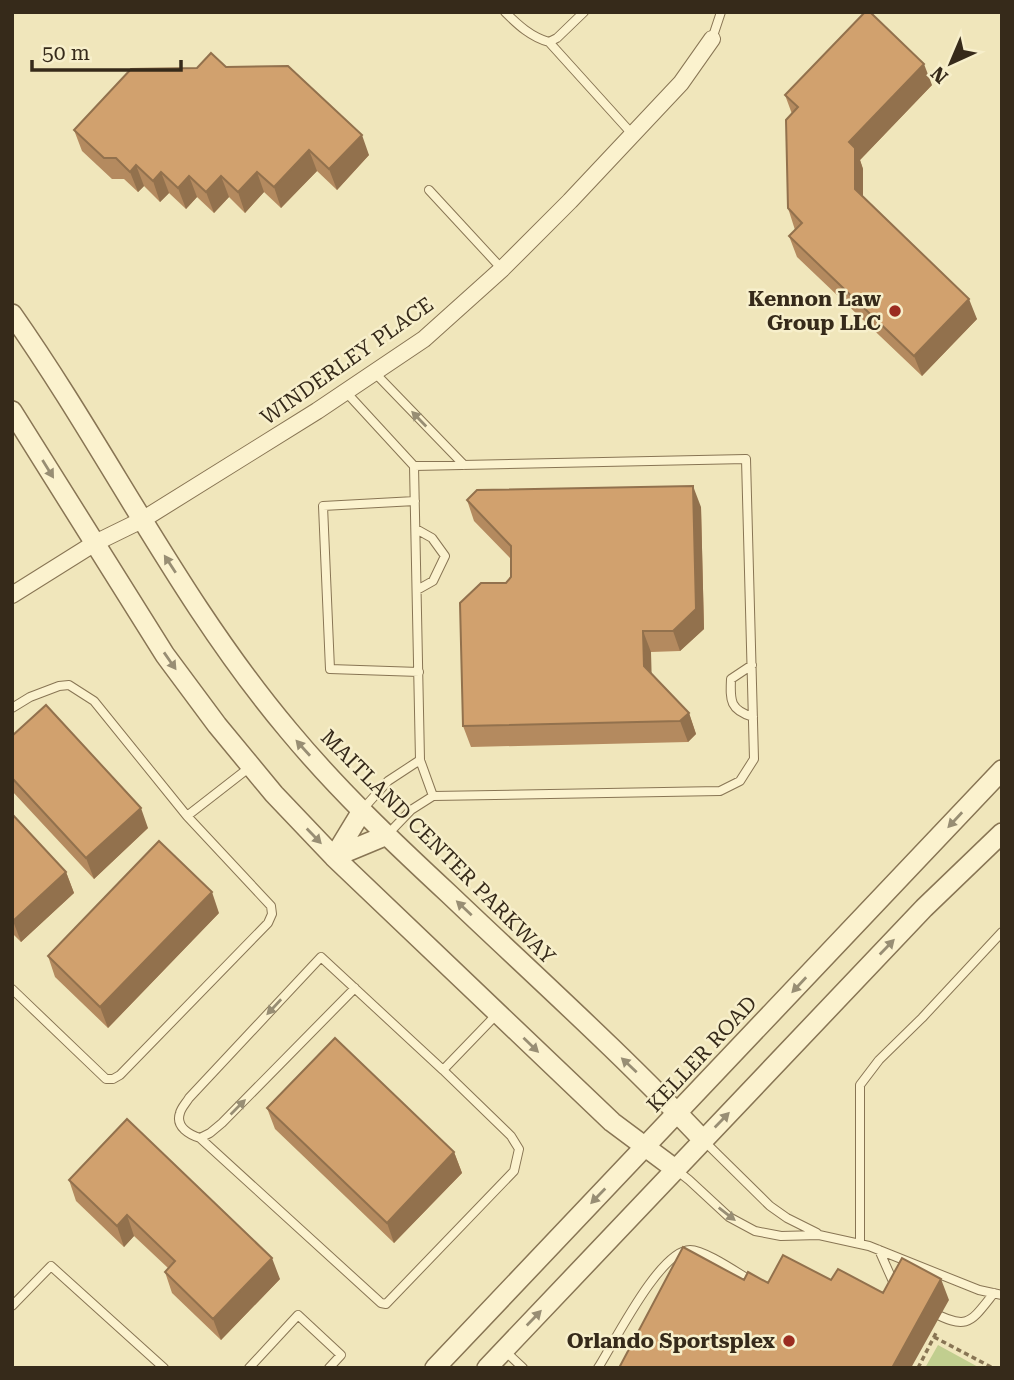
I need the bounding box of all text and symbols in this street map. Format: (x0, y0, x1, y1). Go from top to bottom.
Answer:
scale bar (32, 28, 180, 72)
north arrow (916, 28, 986, 98)
text: 50 m (42, 41, 90, 65)
text: N (926, 61, 953, 88)
place label: Kennon Law Group LLC (748, 287, 881, 335)
street label: WINDERLEY PLACE (256, 292, 438, 430)
marker: Kennon Law Group LLC (887, 303, 903, 319)
one-way arrow (410, 410, 427, 427)
one-way arrow (42, 459, 55, 478)
one-way arrow (163, 554, 176, 573)
one-way arrow (163, 652, 177, 670)
street label: MAITLAND CENTER PARKWAY (316, 725, 560, 969)
one-way arrow (296, 739, 311, 756)
one-way arrow (947, 811, 963, 829)
one-way arrow (306, 828, 323, 845)
one-way arrow (456, 901, 473, 917)
one-way arrow (879, 939, 895, 956)
one-way arrow (791, 976, 807, 993)
street label: KELLER ROAD (642, 991, 762, 1117)
one-way arrow (267, 998, 283, 1015)
one-way arrow (523, 1036, 540, 1053)
one-way arrow (621, 1057, 638, 1073)
one-way arrow (229, 1099, 245, 1116)
one-way arrow (714, 1111, 730, 1129)
one-way arrow (591, 1187, 607, 1204)
one-way arrow (717, 1206, 735, 1221)
one-way arrow (525, 1310, 541, 1327)
place label: Orlando Sportsplex (567, 1329, 776, 1353)
marker: Orlando Sportsplex (781, 1333, 797, 1349)

